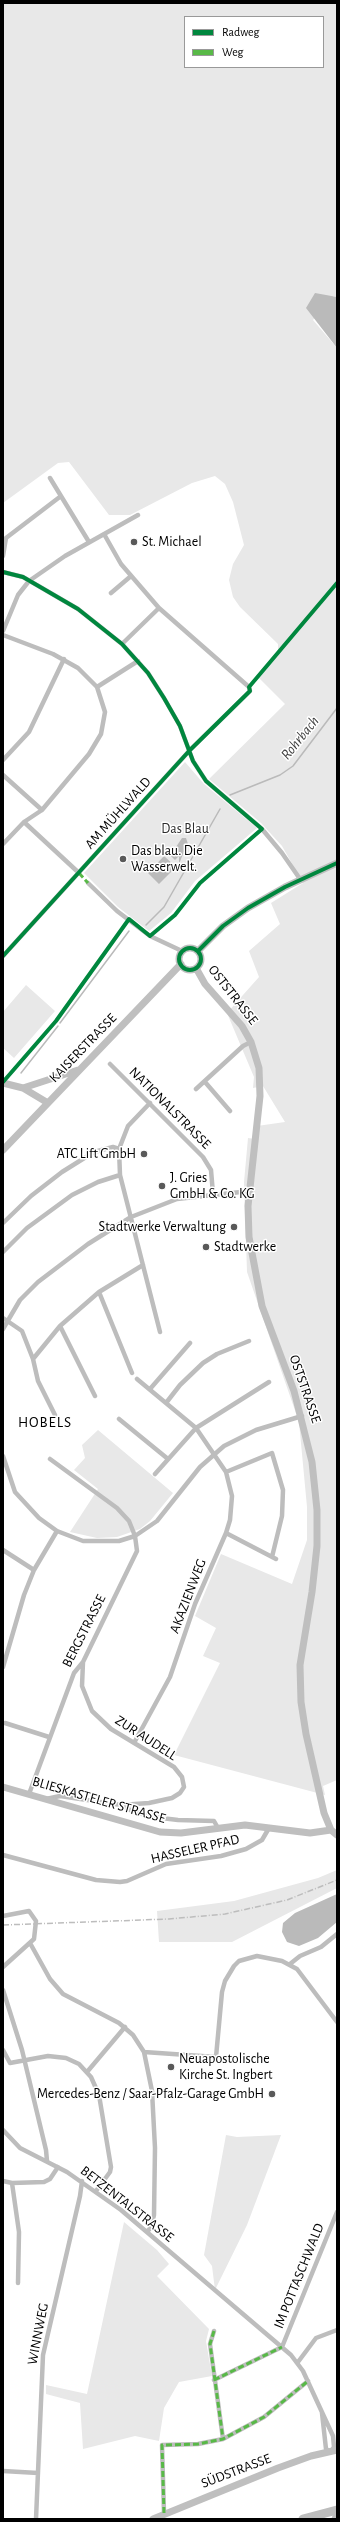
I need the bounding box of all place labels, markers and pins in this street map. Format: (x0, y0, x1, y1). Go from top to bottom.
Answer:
place label: St. Michael (142, 534, 202, 550)
marker: St. Michael (129, 537, 139, 547)
place label: Das blau. Die Wasserwelt. (131, 843, 203, 876)
marker: Das blau. Die Wasserwelt. (118, 854, 128, 864)
place label: ATC Lift GmbH (57, 1146, 136, 1162)
marker: ATC Lift GmbH (139, 1149, 149, 1159)
place label: J. Gries GmbH & Co. KG (170, 1170, 255, 1202)
marker: J. Gries GmbH & Co. KG (157, 1181, 167, 1191)
place label: Stadtwerke Verwaltung (99, 1219, 226, 1235)
marker: Stadtwerke Verwaltung (229, 1222, 239, 1232)
place label: Stadtwerke (214, 1239, 276, 1255)
marker: Stadtwerke (201, 1242, 211, 1252)
place label: Neuapostolische Kirche St. Ingbert (179, 2051, 272, 2084)
marker: Neuapostolische Kirche St. Ingbert (166, 2062, 176, 2072)
place label: Mercedes-Benz / Saar-Pfalz-Garage GmbH (37, 2086, 264, 2102)
marker: Mercedes-Benz / Saar-Pfalz-Garage GmbH (267, 2089, 277, 2099)

